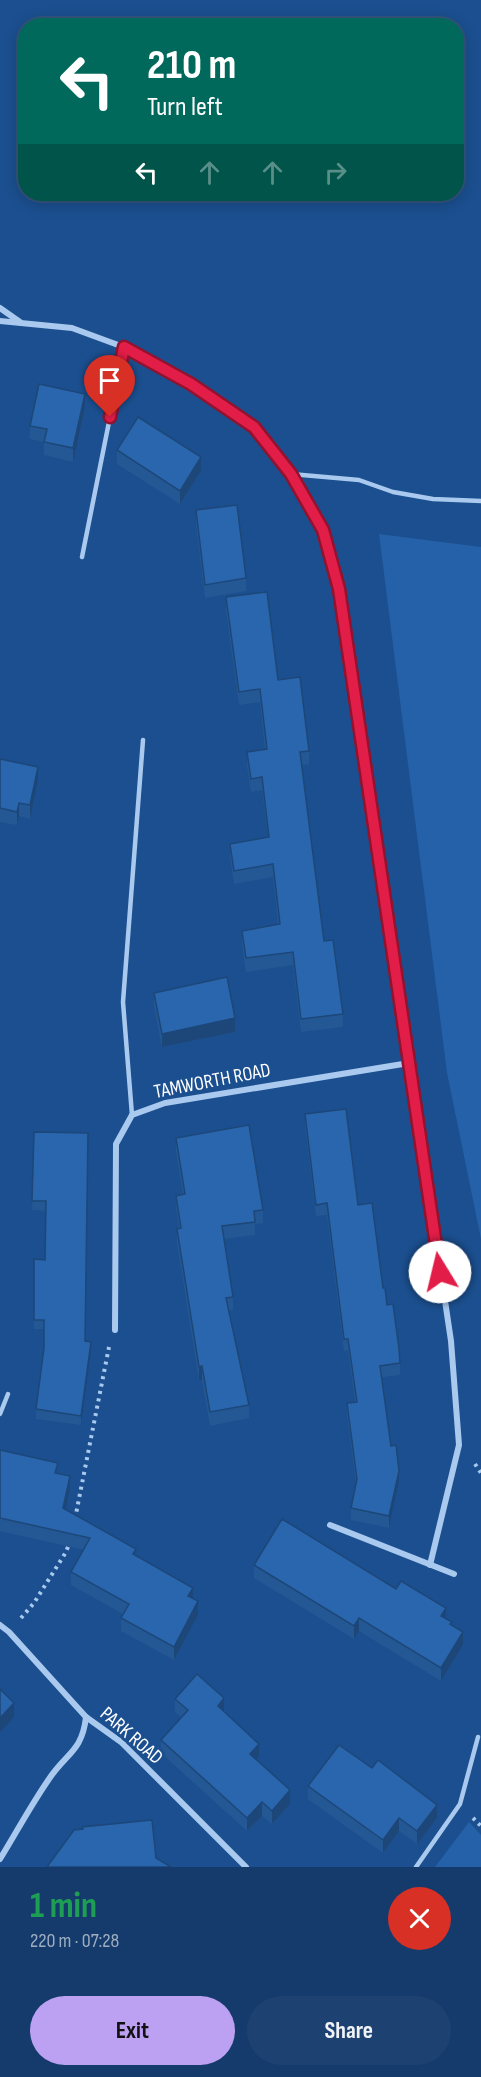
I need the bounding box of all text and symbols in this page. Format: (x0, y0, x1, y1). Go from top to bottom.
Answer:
text: 210 m (147, 40, 236, 91)
icon: left (48, 42, 126, 120)
text: Turn left (147, 91, 223, 123)
icon: left (130, 156, 163, 189)
icon: ahead (193, 156, 226, 189)
icon: ahead (256, 156, 289, 189)
icon: right (319, 156, 352, 189)
pin (84, 355, 135, 417)
icon: arrive (93, 364, 126, 397)
street label: TAMWORTH ROAD (152, 1058, 272, 1104)
position arrow (408, 1240, 472, 1304)
street label: PARK ROAD (95, 1702, 168, 1770)
text: 1 min (30, 1885, 97, 1928)
button: close (388, 1887, 451, 1950)
text: 220 m · 07:28 (30, 1929, 119, 1953)
button: Exit (30, 1996, 235, 2065)
button: Share (247, 1996, 451, 2065)

